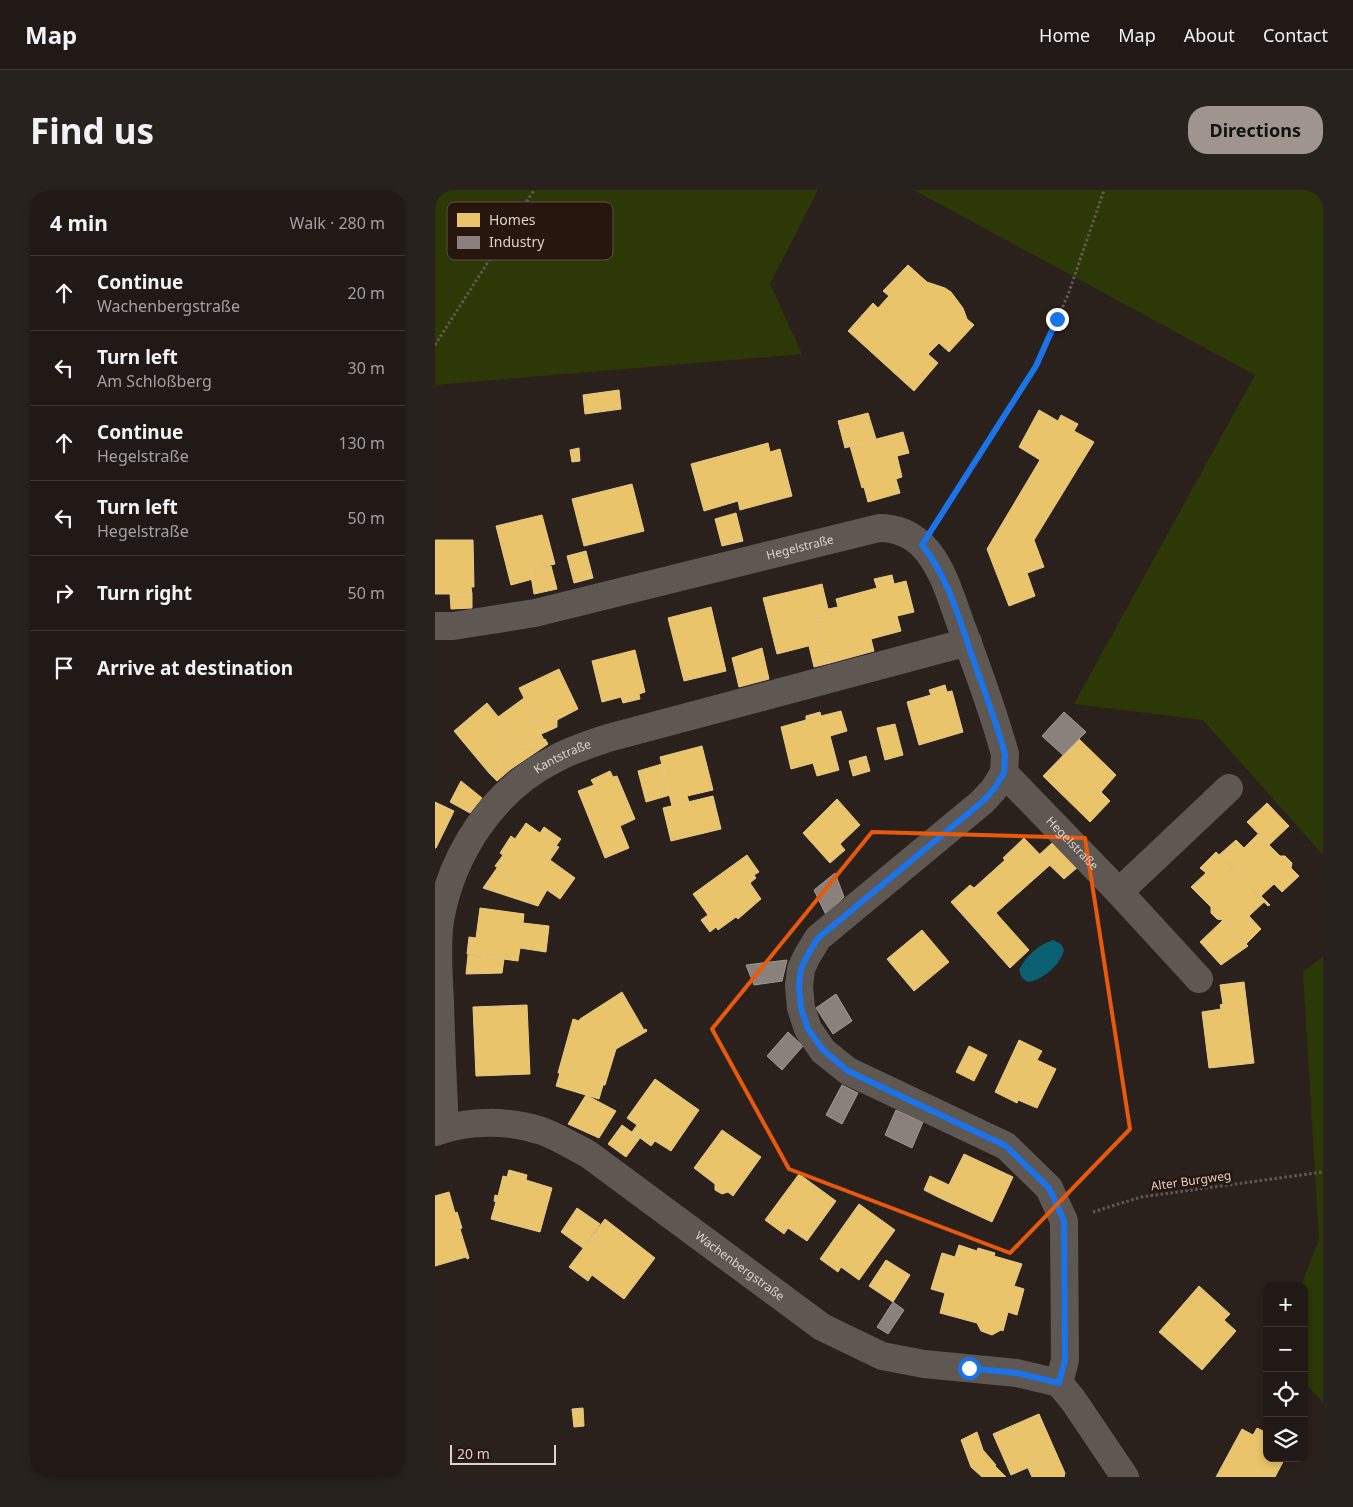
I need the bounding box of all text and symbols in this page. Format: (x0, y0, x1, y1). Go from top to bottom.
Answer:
text: Map (25, 18, 77, 51)
text: Home (1039, 23, 1090, 47)
text: Map (1118, 23, 1156, 47)
text: About (1184, 23, 1235, 47)
text: Contact (1263, 23, 1328, 47)
button: Directions (1188, 106, 1323, 154)
text: Find us (30, 107, 154, 154)
legend (447, 202, 613, 260)
text: 4 min (50, 209, 108, 237)
text: Homes (489, 210, 536, 229)
text: Walk · 280 m (290, 212, 385, 234)
text: Industry (489, 232, 545, 251)
text: Continue (97, 269, 183, 295)
icon: ahead (50, 279, 78, 307)
text: 20 m (348, 282, 385, 304)
text: Wachenbergstraße (97, 295, 240, 317)
route end (1046, 308, 1069, 331)
text: Turn left (97, 344, 178, 370)
icon: left (50, 354, 78, 382)
text: 30 m (348, 357, 385, 379)
text: Am Schloßberg (97, 370, 212, 392)
text: Continue (97, 419, 183, 445)
icon: ahead (50, 429, 78, 457)
text: 130 m (338, 432, 385, 454)
text: Hegelstraße (97, 445, 189, 467)
text: Turn left (97, 494, 178, 520)
icon: left (50, 504, 78, 532)
text: 50 m (348, 507, 385, 529)
text: Hegelstraße (97, 520, 189, 542)
street label: Hegelstraße (764, 530, 836, 564)
icon: right (50, 579, 78, 607)
text: Turn right (97, 580, 192, 606)
text: 50 m (348, 582, 385, 604)
icon: arrive (50, 654, 78, 682)
text: Arrive at destination (97, 655, 293, 681)
street label: Kantstraße (530, 735, 594, 777)
street label: Hegelstraße (1042, 812, 1103, 874)
street label: Alter Burgweg (1150, 1166, 1232, 1195)
street label: Wachenbergstraße (692, 1227, 788, 1305)
map controls (1263, 1282, 1308, 1462)
button: + (1263, 1282, 1308, 1327)
button: − (1263, 1327, 1308, 1372)
route start (958, 1357, 981, 1380)
button: locate (1263, 1372, 1308, 1417)
button: layers (1263, 1417, 1308, 1462)
scale bar (450, 1442, 556, 1465)
text: 20 m (457, 1444, 490, 1463)

